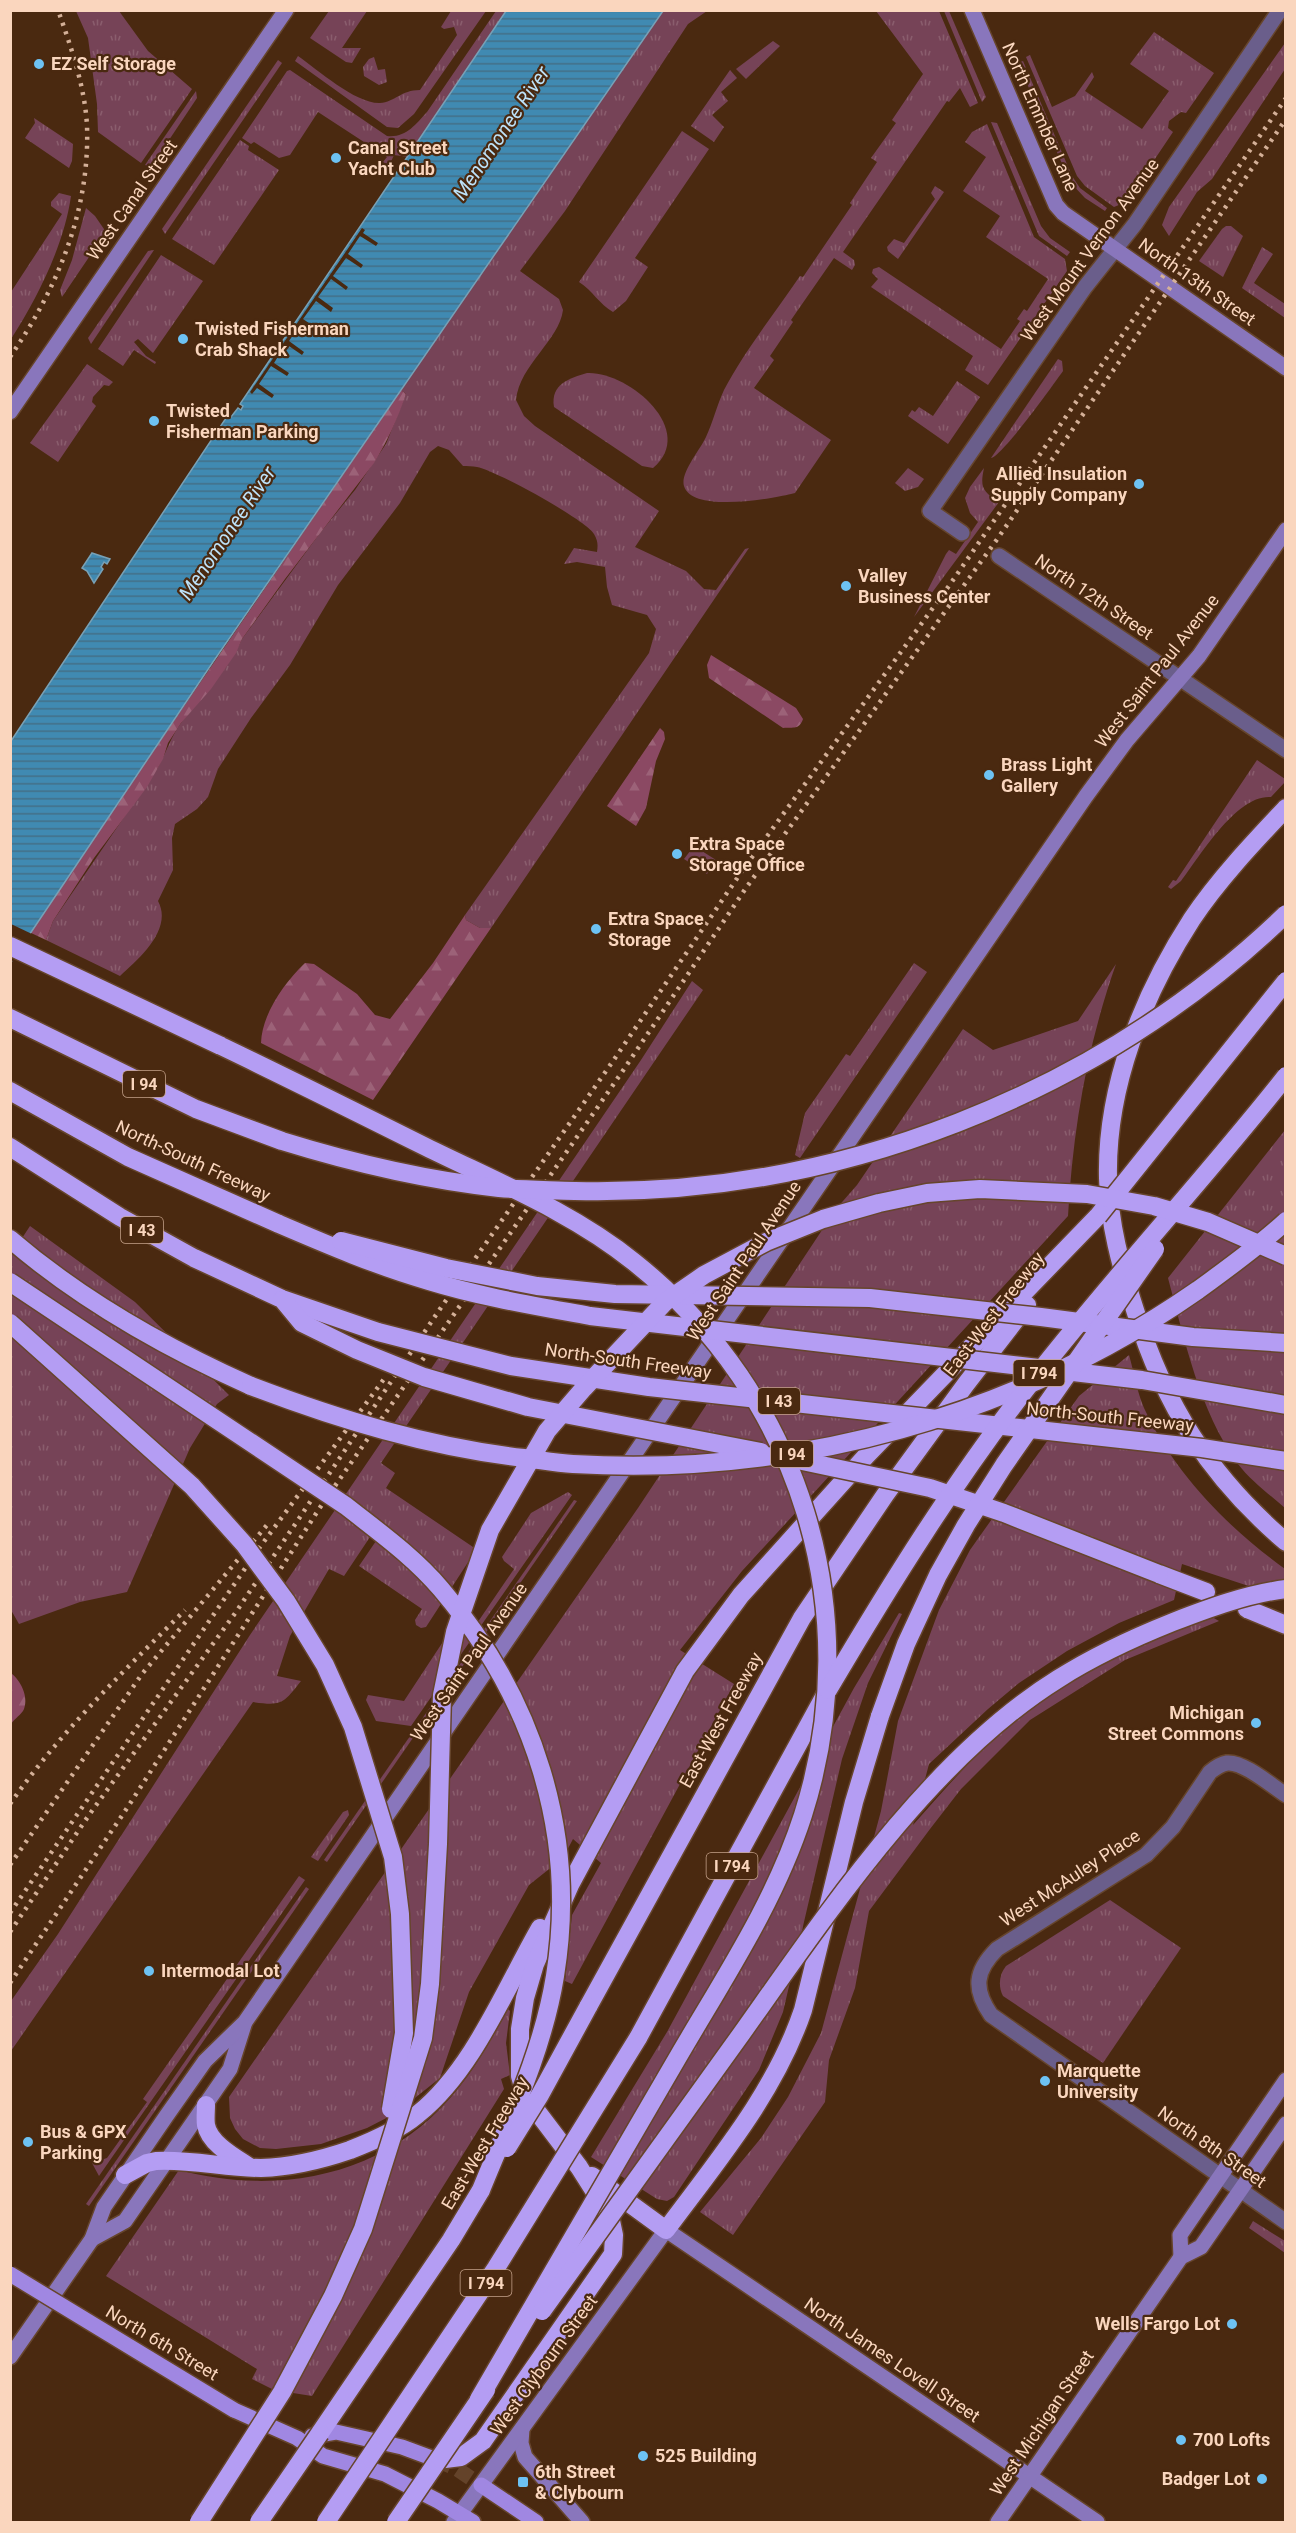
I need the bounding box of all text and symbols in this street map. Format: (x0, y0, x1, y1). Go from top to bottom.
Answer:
street label: North Emmber Lane (998, 39, 1083, 195)
place label: EZ Self Storage (51, 53, 176, 74)
marker: EZ Self Storage (32, 57, 46, 71)
water label: Menomonee River (447, 60, 555, 204)
street label: West Canal Street (82, 135, 181, 264)
place label: Canal Street Yacht Club (348, 137, 448, 179)
marker: Canal Street Yacht Club (329, 151, 343, 165)
street label: West Mount Vernon Avenue (1016, 154, 1163, 345)
street label: North 13th Street (1135, 233, 1260, 330)
place label: Twisted Fisherman Crab Shack (195, 318, 349, 360)
marker: Twisted Fisherman Crab Shack (176, 332, 190, 346)
place label: Twisted Fisherman Parking (166, 400, 319, 442)
marker: Twisted Fisherman Parking (147, 414, 161, 428)
water label: Menomonee River (173, 460, 281, 604)
place label: Allied Insulation Supply Company (991, 463, 1128, 505)
marker: Allied Insulation Supply Company (1132, 477, 1146, 491)
street label: North 12th Street (1031, 549, 1157, 644)
place label: Valley Business Center (858, 565, 991, 607)
marker: Valley Business Center (839, 579, 853, 593)
street label: West Saint Paul Avenue (1090, 590, 1223, 752)
place label: Brass Light Gallery (1001, 754, 1092, 796)
marker: Brass Light Gallery (982, 768, 996, 782)
place label: Extra Space Storage Office (689, 833, 805, 875)
marker: Extra Space Storage Office (670, 847, 684, 861)
place label: Extra Space Storage (608, 908, 704, 950)
marker: Extra Space Storage (589, 922, 603, 936)
road number: I 94 (123, 1071, 165, 1097)
street label: North-South Freeway (113, 1116, 274, 1206)
street label: West Saint Paul Avenue (682, 1177, 805, 1345)
road number: I 43 (121, 1217, 163, 1243)
street label: East-West Freeway (939, 1247, 1049, 1380)
street label: North-South Freeway (543, 1338, 713, 1383)
road number: I 794 (1014, 1360, 1064, 1386)
road number: I 43 (758, 1388, 800, 1414)
street label: North-South Freeway (1025, 1397, 1195, 1436)
road number: I 94 (771, 1441, 813, 1467)
street label: West Saint Paul Avenue (406, 1578, 531, 1745)
street label: East-West Freeway (675, 1648, 767, 1791)
place label: Michigan Street Commons (1108, 1702, 1244, 1744)
marker: Michigan Street Commons (1249, 1716, 1263, 1730)
street label: West McAuley Place (996, 1824, 1144, 1931)
road number: I 794 (706, 1853, 758, 1879)
place label: Intermodal Lot (161, 1960, 280, 1981)
marker: Intermodal Lot (142, 1964, 156, 1978)
place label: Marquette University (1057, 2060, 1141, 2102)
street label: East-West Freeway (437, 2072, 533, 2213)
marker: Marquette University (1038, 2074, 1052, 2088)
street label: North 8th Street (1154, 2101, 1271, 2192)
place label: Bus & GPX Parking (40, 2121, 127, 2163)
marker: Bus & GPX Parking (21, 2135, 35, 2149)
road number: I 794 (460, 2270, 512, 2296)
street label: West Clybourn Street (486, 2291, 601, 2439)
street label: North James Lovell Street (800, 2293, 984, 2426)
street label: North 6th Street (102, 2301, 223, 2385)
place label: Wells Fargo Lot (1095, 2313, 1220, 2334)
marker: Wells Fargo Lot (1225, 2317, 1239, 2331)
street label: West Michigan Street (985, 2346, 1098, 2499)
place label: 700 Lofts (1193, 2429, 1270, 2450)
marker: 700 Lofts (1174, 2433, 1188, 2447)
place label: 525 Building (655, 2445, 757, 2466)
marker: 525 Building (636, 2449, 650, 2463)
place label: 6th Street & Clybourn (535, 2461, 624, 2503)
place label: Badger Lot (1162, 2468, 1250, 2489)
marker: Badger Lot (1255, 2472, 1269, 2486)
marker: 6th Street & Clybourn (516, 2475, 530, 2489)

